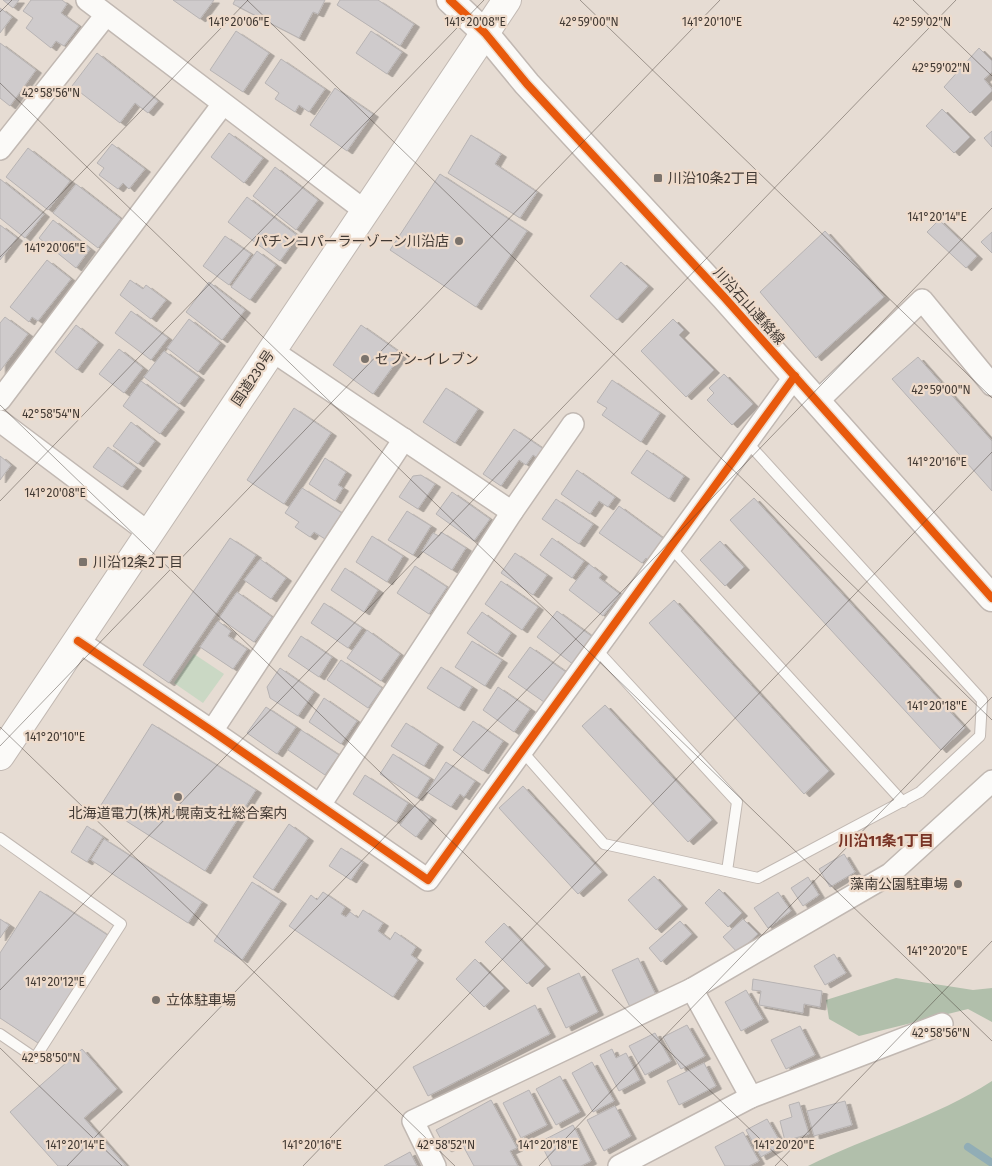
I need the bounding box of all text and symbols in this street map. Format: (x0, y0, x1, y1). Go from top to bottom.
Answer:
text: 141°20'06"E (208, 15, 270, 29)
text: 141°20'08"E (444, 15, 506, 29)
text: 42°59'00"N (559, 15, 619, 29)
text: 141°20'10"E (682, 15, 742, 29)
text: 42°59'02"N (893, 15, 951, 29)
text: 42°59'02"N (912, 61, 970, 75)
text: 42°58'56"N (22, 86, 80, 100)
place label: 川沿10条2丁目 (668, 170, 759, 187)
marker: 川沿10条2丁目 (652, 172, 664, 184)
text: 141°20'14"E (907, 210, 967, 224)
place label: パチンコパーラーゾーン川沿店 (254, 233, 449, 250)
marker: パチンコパーラーゾーン川沿店 (453, 235, 465, 247)
text: 141°20'06"E (24, 241, 86, 255)
street label: 川沿石山連絡線 (710, 264, 788, 348)
street label: 国道230号 (228, 347, 278, 409)
place label: セブン-イレブン (375, 351, 479, 368)
marker: セブン-イレブン (359, 353, 371, 365)
text: 42°59'00"N (911, 383, 971, 397)
text: 42°58'54"N (22, 407, 80, 421)
text: 141°20'16"E (907, 455, 967, 469)
text: 141°20'08"E (24, 486, 86, 500)
place label: 川沿12条2丁目 (93, 554, 183, 571)
marker: 川沿12条2丁目 (77, 556, 89, 568)
text: 141°20'18"E (907, 699, 967, 713)
text: 141°20'10"E (25, 730, 85, 744)
marker: 北海道電力(株)札幌南支社総合案内 (172, 791, 184, 803)
place label: 北海道電力(株)札幌南支社総合案内 (68, 805, 288, 822)
district label: 川沿11条1丁目 (838, 832, 934, 850)
place label: 藻南公園駐車場 (850, 876, 948, 893)
marker: 藻南公園駐車場 (952, 878, 964, 890)
text: 141°20'20"E (906, 944, 968, 958)
text: 141°20'12"E (25, 975, 85, 989)
place label: 立体駐車場 (166, 992, 236, 1009)
marker: 立体駐車場 (150, 994, 162, 1006)
text: 42°58'56"N (912, 1026, 970, 1040)
text: 42°58'50"N (21, 1051, 81, 1065)
text: 141°20'14"E (45, 1138, 105, 1152)
text: 141°20'16"E (282, 1138, 342, 1152)
text: 42°58'52"N (417, 1138, 475, 1152)
text: 141°20'18"E (518, 1138, 578, 1152)
text: 141°20'20"E (753, 1138, 815, 1152)

